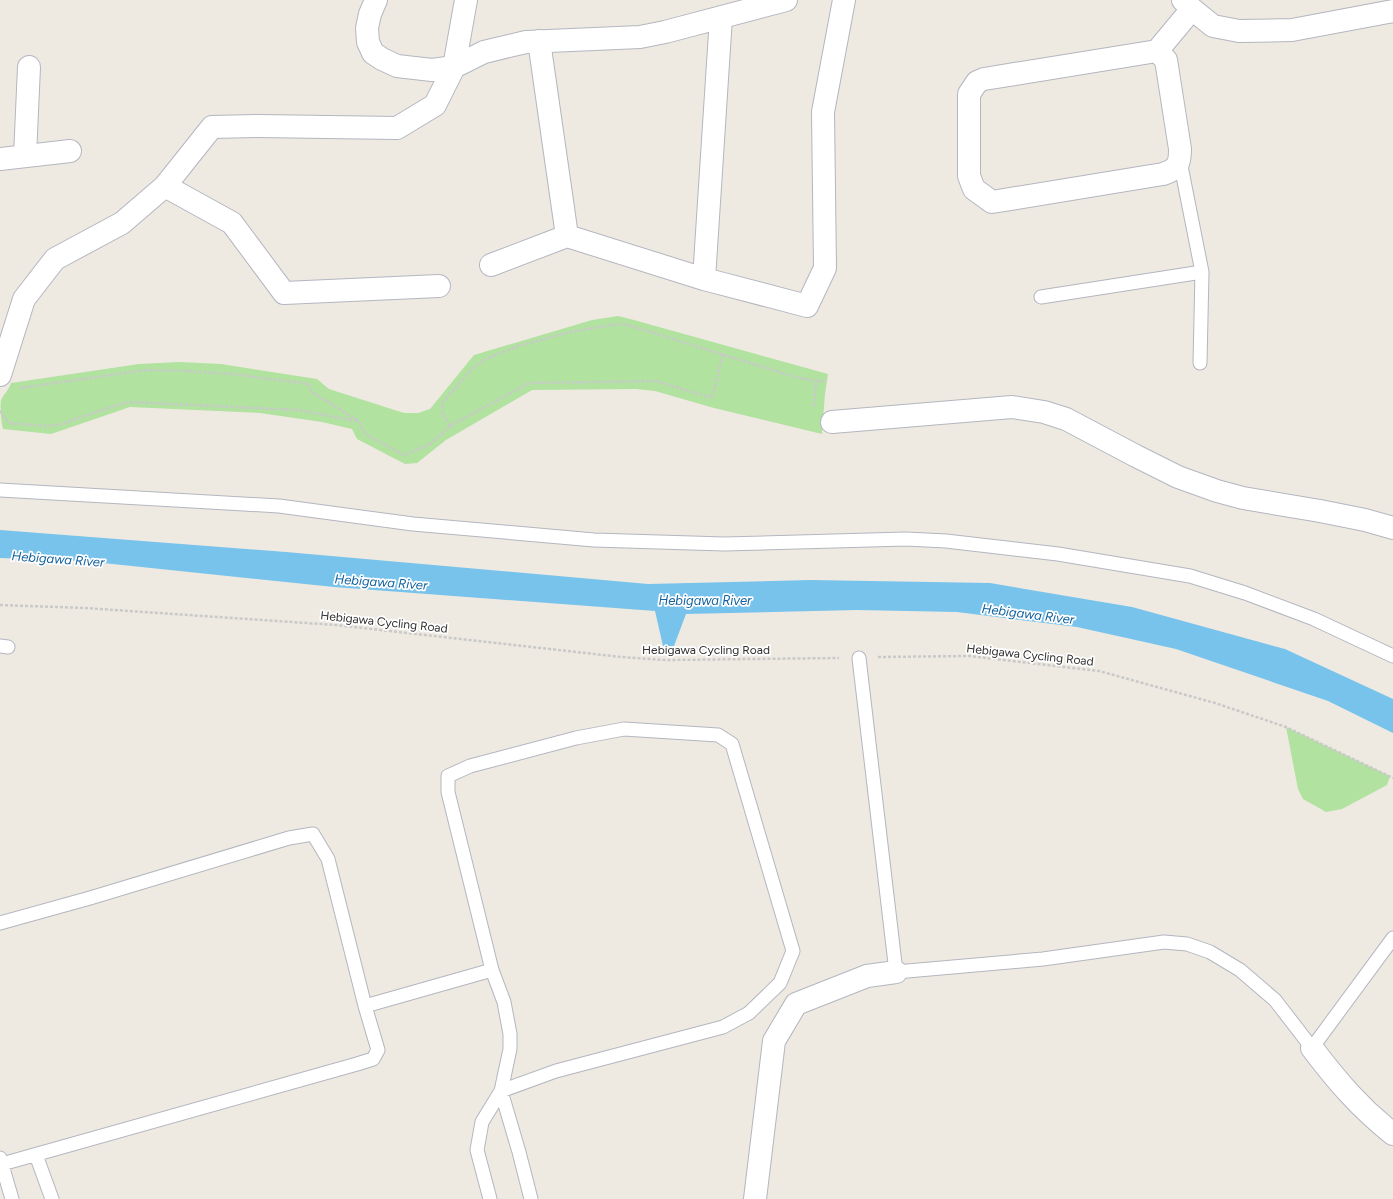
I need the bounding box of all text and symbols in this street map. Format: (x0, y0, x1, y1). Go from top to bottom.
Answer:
water label: Hebigawa River (11, 548, 105, 570)
water label: Hebigawa River (334, 571, 428, 593)
water label: Hebigawa River (658, 593, 752, 608)
water label: Hebigawa River (981, 601, 1076, 627)
street label: Hebigawa Cycling Road (320, 608, 448, 636)
street label: Hebigawa Cycling Road (966, 641, 1094, 669)
street label: Hebigawa Cycling Road (642, 643, 770, 657)

